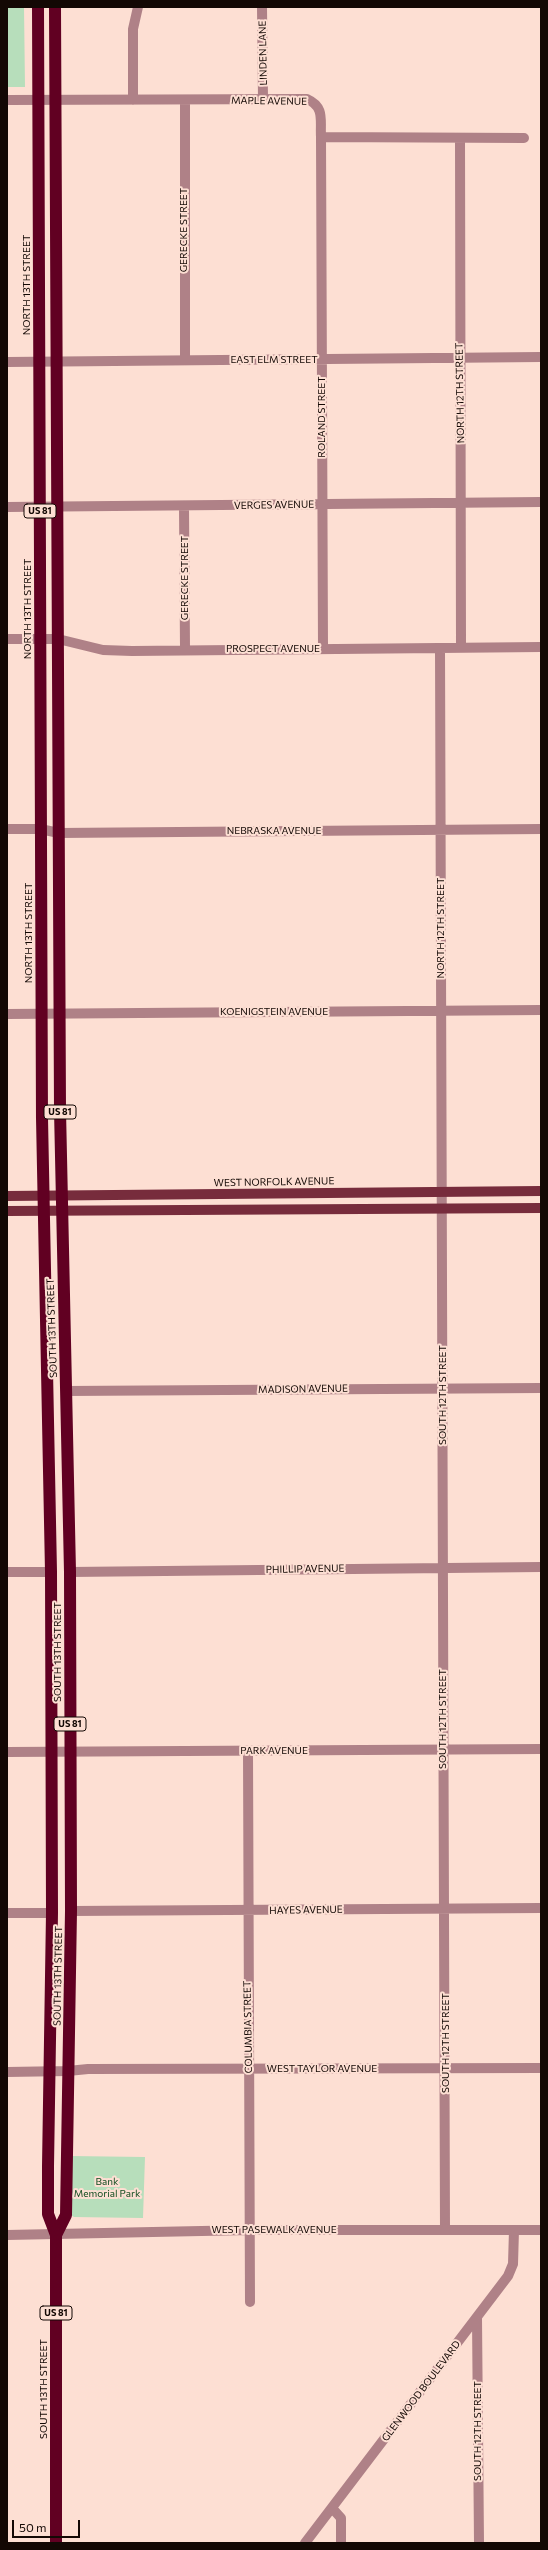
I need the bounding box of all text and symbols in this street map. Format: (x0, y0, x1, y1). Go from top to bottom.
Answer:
street label: LINDEN LANE (256, 20, 270, 86)
street label: MAPLE AVENUE (231, 94, 307, 108)
street label: GERECKE STREET (178, 188, 190, 272)
street label: NORTH 13TH STREET (21, 235, 33, 335)
street label: NORTH 12TH STREET (453, 343, 467, 443)
street label: EAST ELM STREET (230, 354, 318, 366)
street label: ROLAND STREET (316, 376, 328, 458)
street label: VERGES AVENUE (234, 498, 314, 512)
road number: US 81 (24, 504, 56, 518)
street label: GERECKE STREET (179, 536, 191, 620)
street label: NORTH 13TH STREET (22, 559, 34, 659)
street label: PROSPECT AVENUE (226, 643, 320, 655)
street label: NEBRASKA AVENUE (227, 825, 321, 837)
street label: NORTH 12TH STREET (435, 878, 447, 978)
street label: NORTH 13TH STREET (23, 883, 35, 983)
street label: KOENIGSTEIN AVENUE (220, 1006, 328, 1018)
road number: US 81 (44, 1105, 76, 1119)
street label: WEST NORFOLK AVENUE (214, 1175, 334, 1189)
street label: SOUTH 13TH STREET (44, 1278, 60, 1378)
street label: SOUTH 12TH STREET (437, 1345, 449, 1445)
street label: MADISON AVENUE (258, 1382, 348, 1396)
street label: PHILLIP AVENUE (266, 1562, 344, 1576)
street label: SOUTH 13TH STREET (52, 1602, 64, 1702)
street label: SOUTH 12TH STREET (437, 1669, 449, 1769)
road number: US 81 (54, 1717, 86, 1731)
street label: PARK AVENUE (240, 1745, 308, 1757)
street label: HAYES AVENUE (269, 1903, 343, 1917)
street label: SOUTH 13TH STREET (51, 1926, 65, 2026)
street label: COLUMBIA STREET (241, 1981, 255, 2073)
street label: SOUTH 12TH STREET (440, 1993, 452, 2093)
street label: WEST TAYLOR AVENUE (267, 2063, 377, 2075)
park label: Bank Memorial Park (74, 2176, 140, 2200)
street label: WEST PASEWALK AVENUE (211, 2224, 337, 2236)
road number: US 81 (40, 2306, 72, 2320)
street label: GLENWOOD BOULEVARD (379, 2338, 463, 2444)
street label: SOUTH 13TH STREET (38, 2339, 50, 2439)
street label: SOUTH 12TH STREET (472, 2381, 484, 2481)
scale bar (14, 2512, 82, 2538)
text: 50 m (19, 2520, 47, 2534)

